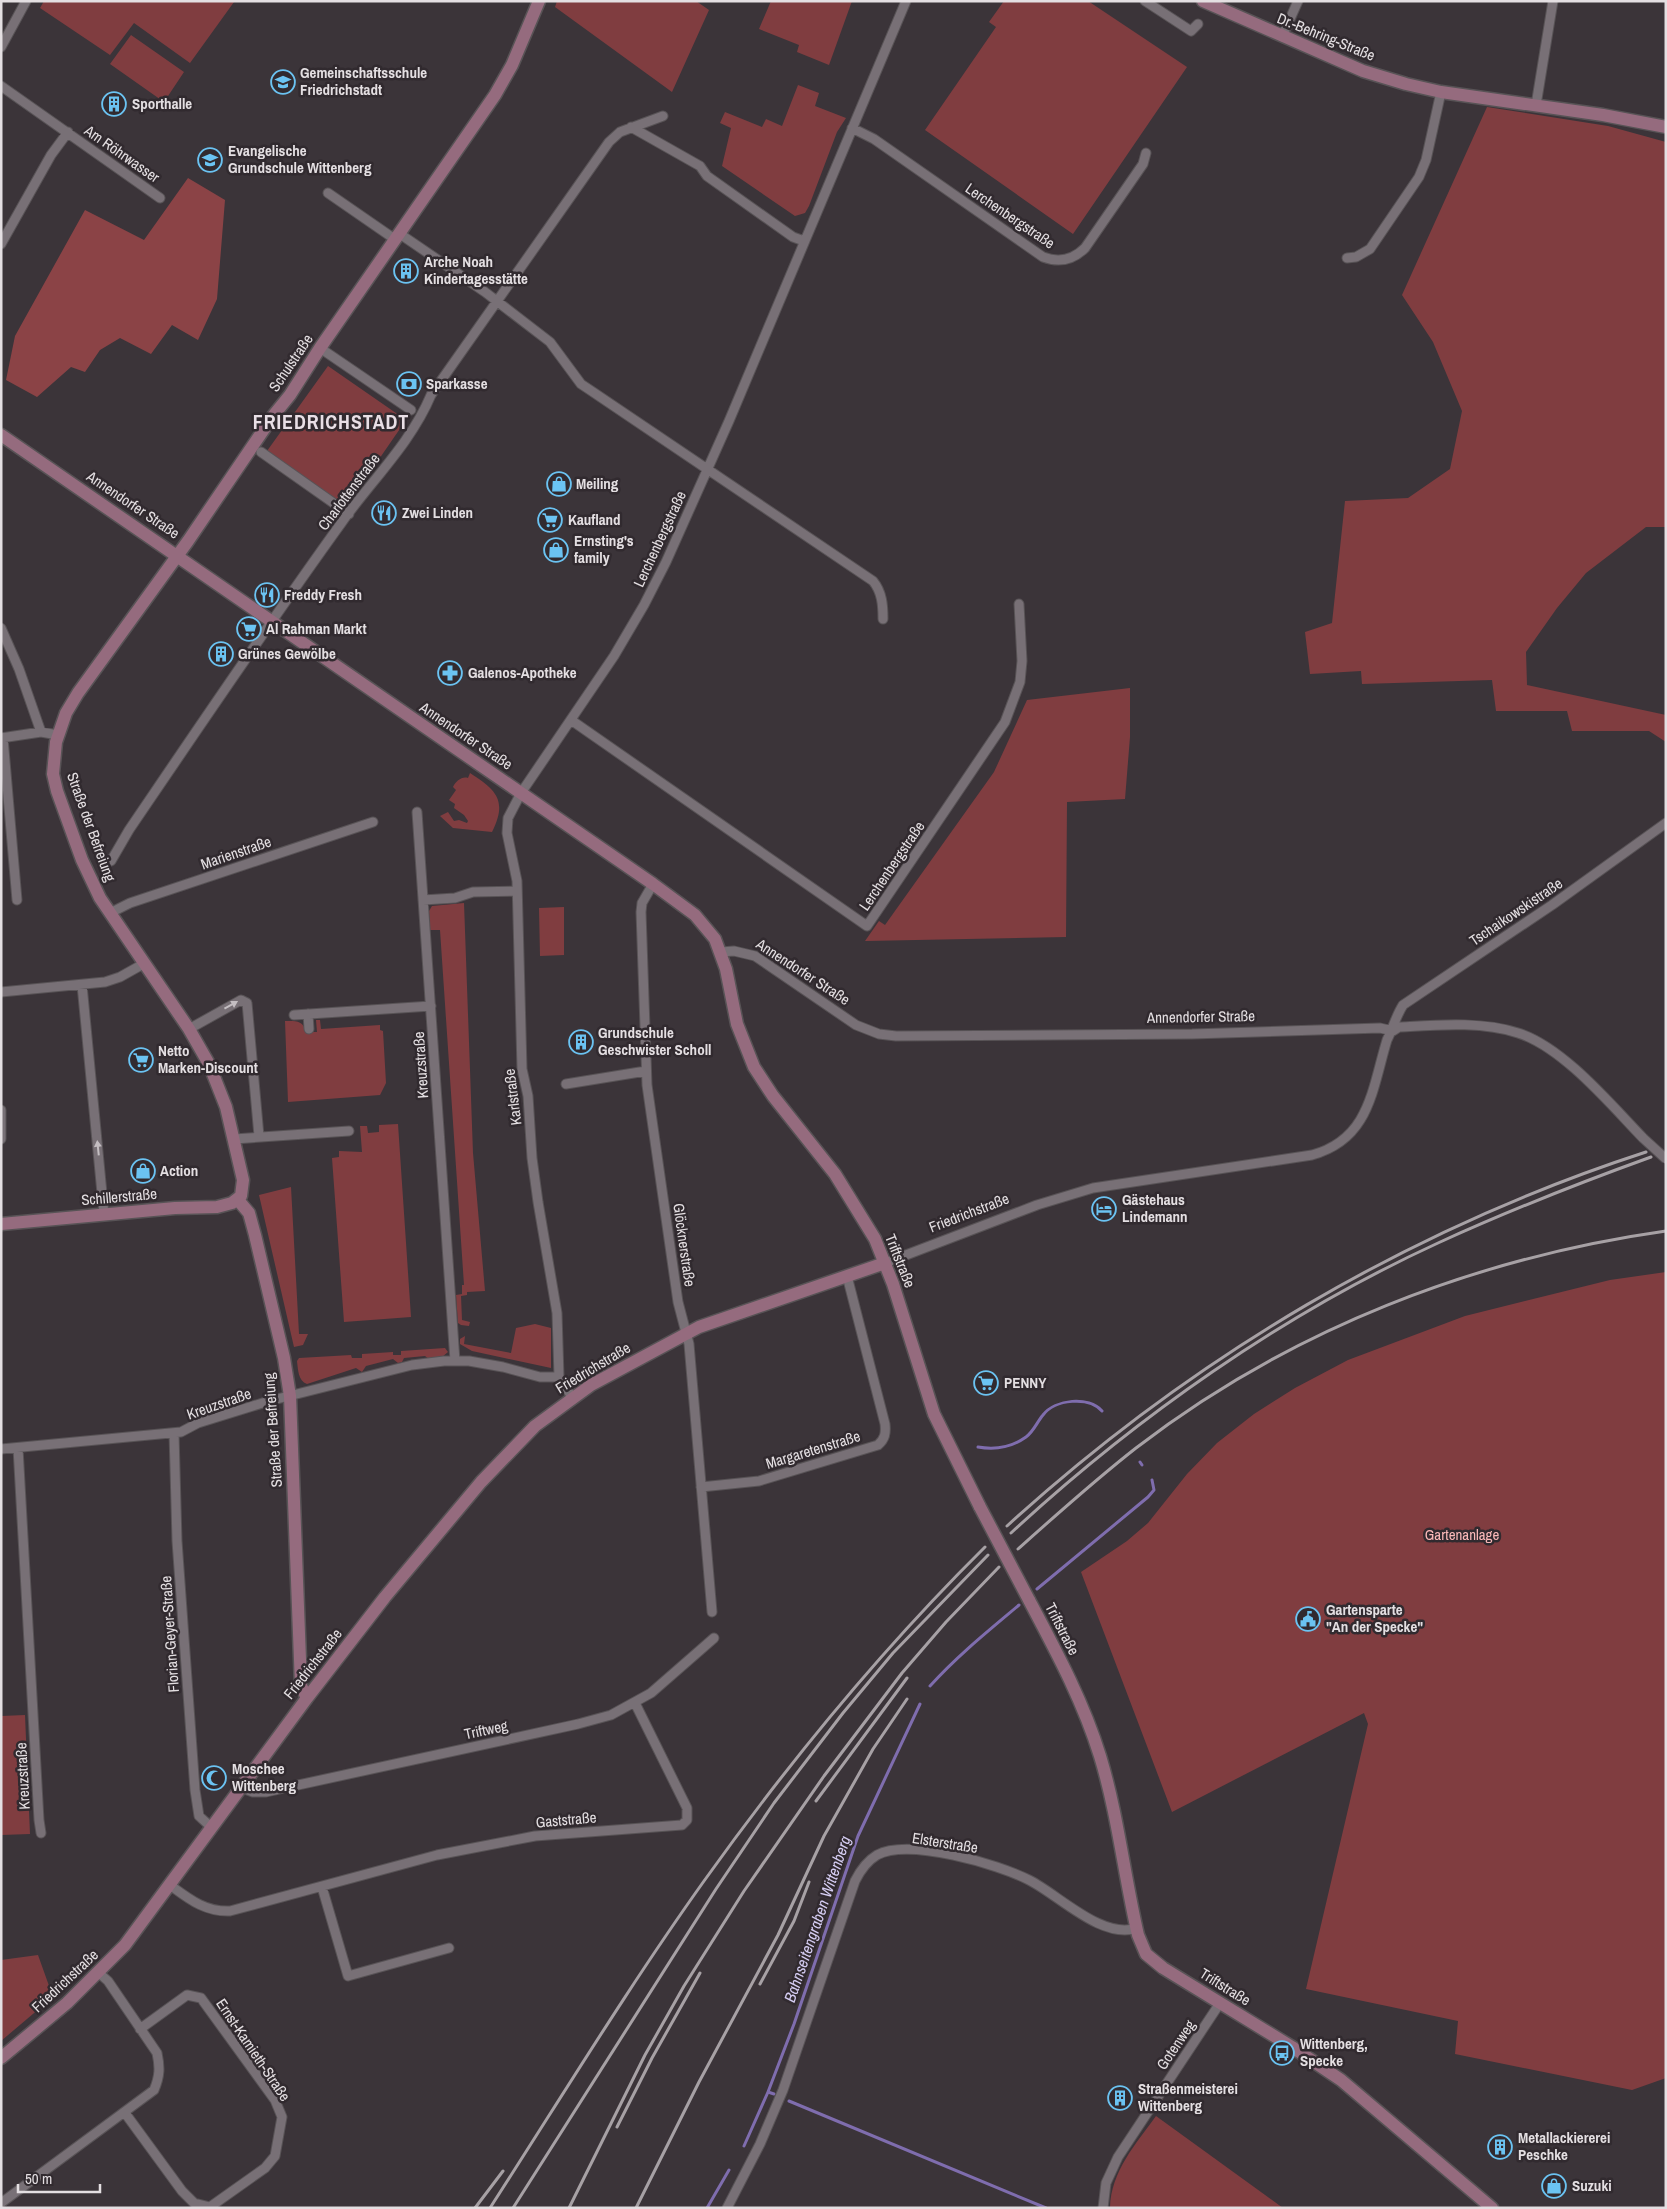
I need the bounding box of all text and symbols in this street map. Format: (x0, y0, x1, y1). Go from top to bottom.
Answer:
street label: Dr.-Behring-Straße (1274, 7, 1378, 66)
place label: Gemeinschaftsschule Friedrichstadt (300, 62, 427, 100)
school or university icon: Gemeinschaftsschule Friedrichstadt (270, 69, 296, 95)
building icon: Sporthalle (101, 91, 127, 117)
place label: Sporthalle (132, 93, 192, 114)
street label: Am Röhrwasser (80, 119, 164, 187)
place label: Evangelische Grundschule Wittenberg (228, 140, 372, 178)
school or university icon: Evangelische Grundschule Wittenberg (197, 147, 223, 173)
street label: Lerchenbergstraße (961, 178, 1059, 253)
place label: Arche Noah Kindertagesstätte (424, 251, 528, 289)
building icon: Arche Noah Kindertagesstätte (393, 258, 419, 284)
street label: Schulstraße (264, 330, 318, 396)
bank icon: Sparkasse (396, 371, 422, 397)
place label: Sparkasse (426, 373, 488, 394)
district label: FRIEDRICHSTADT (253, 408, 409, 435)
street label: Charlottenstraße (313, 449, 385, 535)
street label: Annendorfer Straße (82, 465, 184, 544)
shop icon: Meiling (546, 471, 572, 497)
place label: Meiling (576, 473, 619, 494)
street label: Lerchenbergstraße (628, 487, 691, 590)
restaurant icon: Zwei Linden (371, 500, 397, 526)
place label: Zwei Linden (402, 502, 473, 523)
supermarket icon: Kaufland (537, 507, 563, 533)
place label: Kaufland (568, 509, 621, 530)
place label: Ernsting's family (574, 530, 634, 568)
shop icon: Ernsting's family (543, 537, 569, 563)
restaurant icon: Freddy Fresh (254, 582, 280, 608)
place label: Freddy Fresh (284, 584, 362, 605)
supermarket icon: Al Rahman Markt (236, 616, 262, 642)
place label: Al Rahman Markt (266, 618, 366, 639)
building icon: Grünes Gewölbe (208, 641, 234, 667)
place label: Grünes Gewölbe (238, 643, 336, 664)
pharmacy icon: Galenos-Apotheke (437, 660, 463, 686)
place label: Galenos-Apotheke (468, 662, 577, 683)
street label: Annendorfer Straße (415, 696, 517, 775)
street label: Straße der Befreiung (62, 769, 121, 885)
street label: Lerchenbergstraße (854, 817, 929, 915)
street label: Marienstraße (198, 831, 274, 874)
street label: Tschaikowskistraße (1465, 873, 1567, 951)
street label: Annendorfer Straße (751, 933, 854, 1010)
one-way arrow (224, 1001, 238, 1009)
street label: Annendorfer Straße (1146, 1005, 1255, 1028)
place label: Grundschule Geschwister Scholl (598, 1022, 712, 1060)
building icon: Grundschule Geschwister Scholl (568, 1029, 594, 1055)
street label: Kreuzstraße (408, 1031, 433, 1099)
place label: Netto Marken-Discount (158, 1040, 258, 1078)
supermarket icon: Netto Marken-Discount (128, 1047, 154, 1073)
street label: Karlstraße (499, 1067, 526, 1126)
one-way arrow (94, 1140, 102, 1156)
shop icon: Action (130, 1158, 156, 1184)
place label: Action (160, 1160, 198, 1181)
street label: Schillerstraße (80, 1183, 158, 1210)
street label: Friedrichstraße (926, 1188, 1012, 1237)
place label: Gästehaus Lindemann (1122, 1189, 1188, 1227)
hotel icon: Gästehaus Lindemann (1091, 1196, 1117, 1222)
street label: Glöcknerstraße (668, 1202, 701, 1288)
street label: Triftstraße (880, 1231, 921, 1291)
street label: Friedrichstraße (551, 1337, 634, 1398)
supermarket icon: PENNY (973, 1370, 999, 1396)
street label: Straße der Befreiung (258, 1372, 287, 1488)
place label: PENNY (1004, 1372, 1047, 1393)
street label: Kreuzstraße (184, 1383, 254, 1424)
street label: Margaretenstraße (763, 1425, 863, 1474)
park label: Gartenanlage (1425, 1524, 1499, 1545)
street label: Florian-Geyer-Straße (155, 1575, 184, 1693)
street label: Triftstraße (1040, 1599, 1085, 1659)
place label: Gartensparte "An der Specke" (1326, 1599, 1423, 1637)
public building icon: Gartensparte "An der Specke" (1295, 1606, 1321, 1632)
street label: Friedrichstraße (278, 1624, 347, 1703)
street label: Triftweg (462, 1715, 510, 1744)
street label: Kreuzstraße (10, 1742, 35, 1810)
place label: Moschee Wittenberg (232, 1758, 297, 1796)
mosque icon: Moschee Wittenberg (201, 1765, 227, 1791)
street label: Gaststraße (535, 1806, 597, 1833)
street label: Elsterstraße (911, 1827, 980, 1858)
water label: Bahnseitengraben Wittenberg (778, 1833, 856, 2005)
street label: Friedrichstraße (27, 1944, 103, 2017)
street label: Triftstraße (1196, 1963, 1255, 2010)
street label: Ernst-Kamieth-Straße (211, 1994, 296, 2105)
street label: Gotenweg (1151, 2015, 1200, 2074)
place label: Wittenberg, Specke (1300, 2033, 1368, 2071)
bus stop icon: Wittenberg, Specke (1269, 2040, 1295, 2066)
place label: Straßenmeisterei Wittenberg (1138, 2078, 1238, 2116)
building icon: Straßenmeisterei Wittenberg (1107, 2085, 1133, 2111)
place label: Metallackiererei Peschke (1518, 2127, 1610, 2165)
building icon: Metallackiererei Peschke (1487, 2134, 1513, 2160)
scale bar (18, 2162, 100, 2194)
text: 50 m (25, 2168, 52, 2189)
shop icon: Suzuki (1541, 2173, 1567, 2199)
place label: Suzuki (1572, 2175, 1612, 2196)

